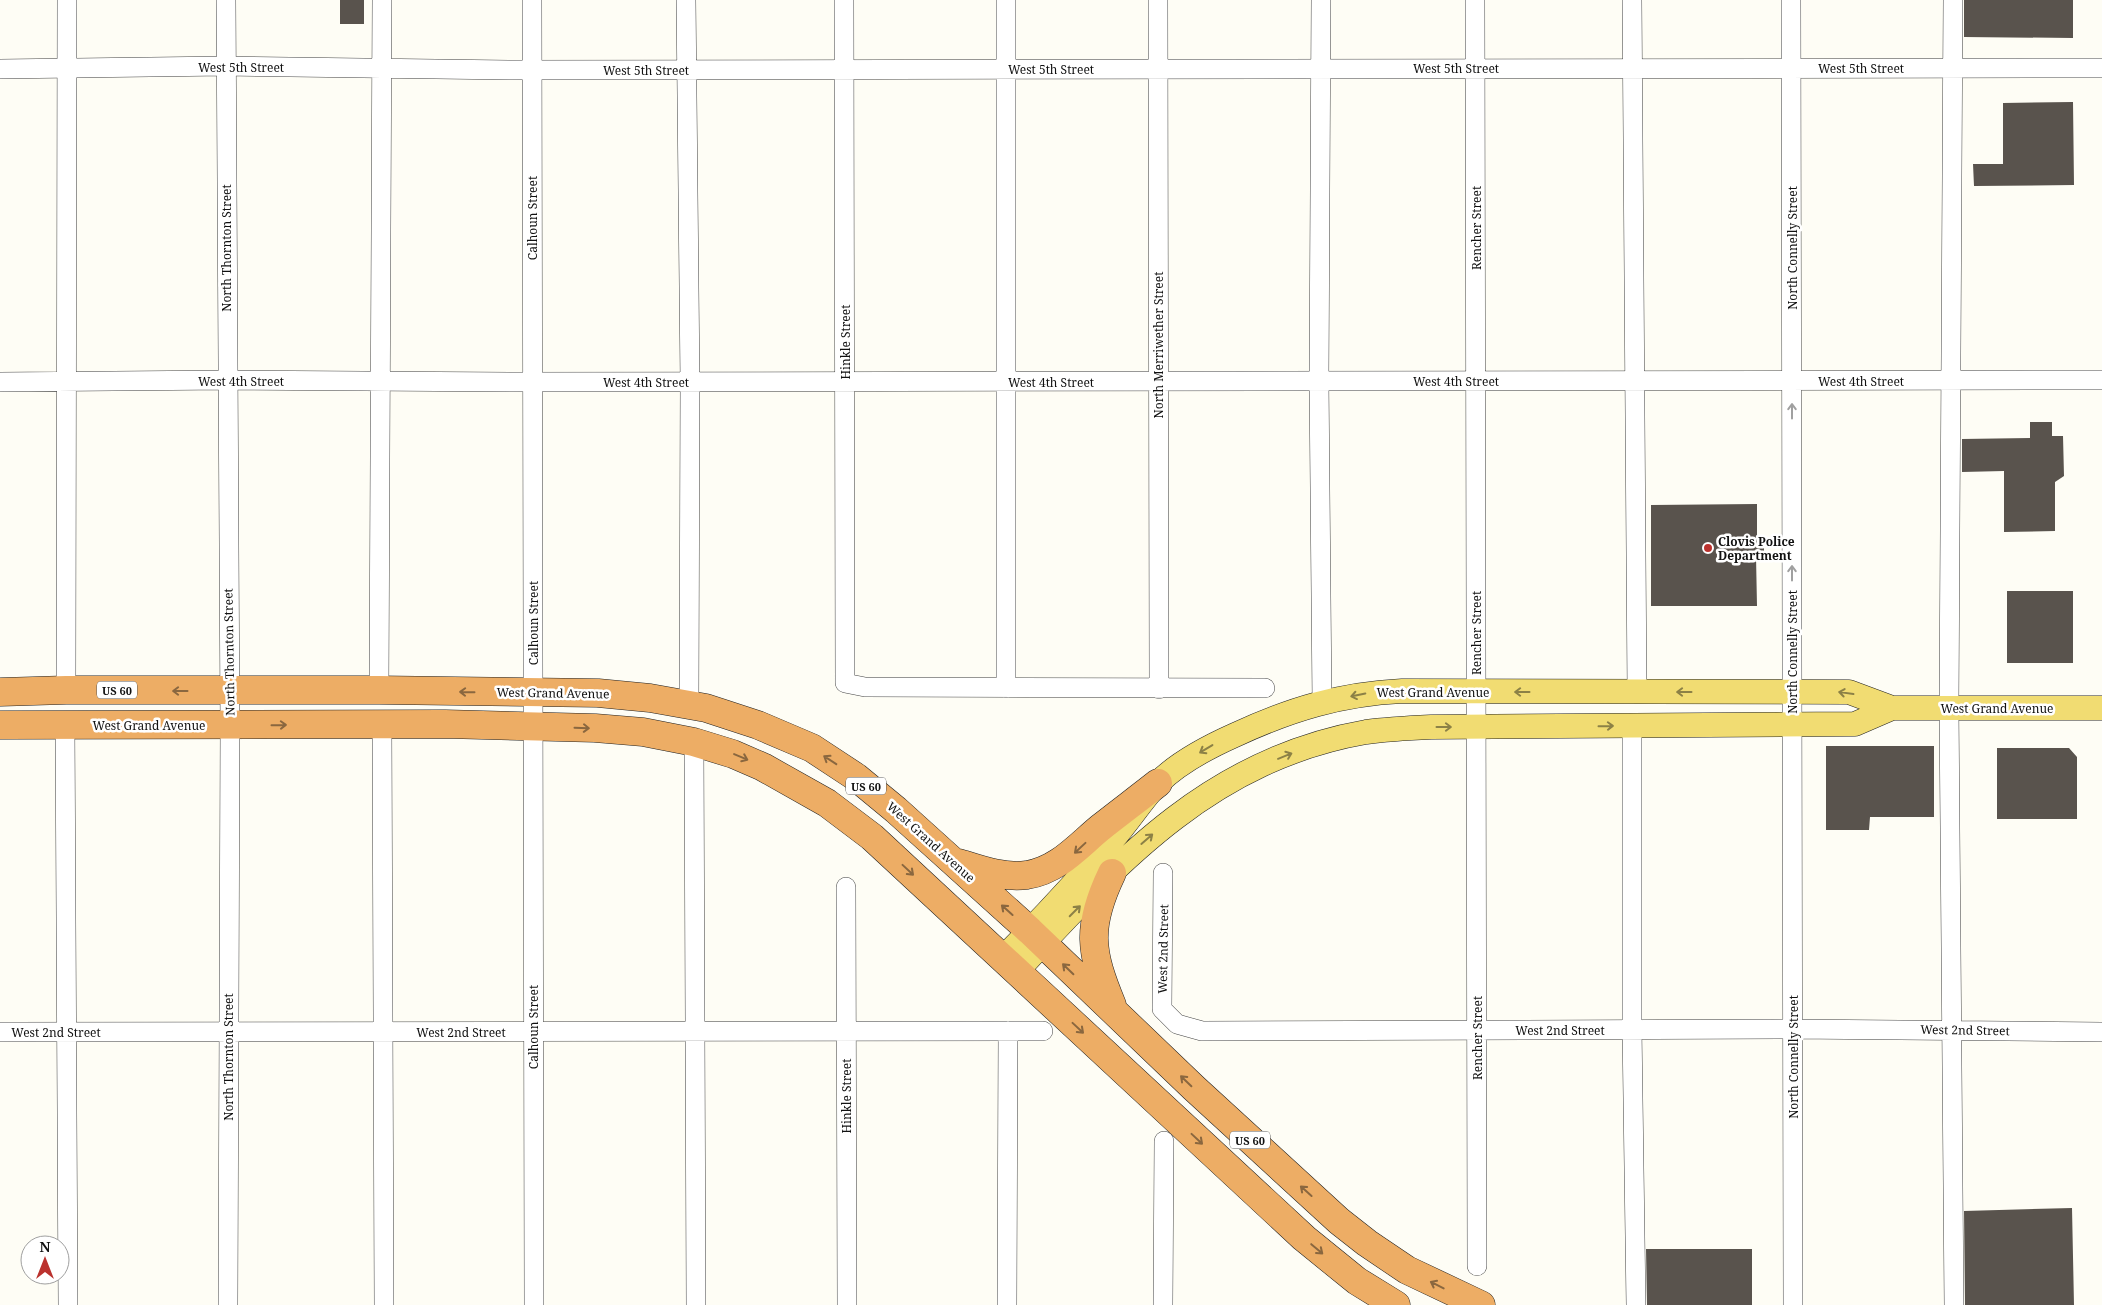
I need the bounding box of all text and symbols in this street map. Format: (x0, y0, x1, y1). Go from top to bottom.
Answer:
street label: West 5th Street (198, 59, 284, 76)
street label: West 5th Street (1413, 60, 1499, 77)
street label: West 5th Street (1818, 60, 1904, 77)
street label: West 5th Street (1008, 61, 1094, 78)
street label: West 5th Street (603, 62, 689, 79)
street label: Calhoun Street (524, 176, 541, 260)
street label: North Thornton Street (218, 184, 235, 312)
street label: Rencher Street (1468, 186, 1485, 270)
street label: North Connelly Street (1784, 186, 1801, 310)
street label: North Merriwether Street (1150, 272, 1167, 418)
street label: Hinkle Street (837, 305, 854, 379)
street label: West 4th Street (198, 373, 284, 390)
street label: West 4th Street (1413, 373, 1499, 390)
street label: West 4th Street (1818, 373, 1904, 390)
street label: West 4th Street (603, 374, 689, 391)
street label: West 4th Street (1008, 374, 1094, 391)
one-way arrow (1787, 403, 1797, 419)
place label: Clovis Police Department (1718, 533, 1795, 564)
marker: Clovis Police Department (1702, 542, 1714, 554)
one-way arrow (1787, 565, 1797, 582)
street label: Calhoun Street (525, 581, 542, 665)
street label: North Thornton Street (219, 588, 239, 716)
street label: North Connelly Street (1784, 590, 1801, 714)
street label: Rencher Street (1468, 591, 1485, 675)
road number: US 60 (97, 682, 137, 698)
street label: West Grand Avenue (496, 684, 610, 702)
street label: West Grand Avenue (1377, 684, 1489, 701)
one-way arrow (173, 686, 189, 696)
one-way arrow (459, 687, 476, 697)
one-way arrow (1514, 687, 1530, 697)
one-way arrow (1676, 687, 1692, 697)
one-way arrow (1839, 688, 1855, 698)
one-way arrow (1350, 691, 1366, 700)
street label: West Grand Avenue (1941, 700, 2053, 717)
street label: West Grand Avenue (93, 717, 205, 734)
one-way arrow (270, 720, 287, 730)
one-way arrow (1598, 721, 1614, 731)
one-way arrow (1435, 722, 1451, 732)
one-way arrow (573, 723, 589, 732)
one-way arrow (1199, 745, 1213, 755)
one-way arrow (1277, 750, 1292, 759)
one-way arrow (733, 753, 748, 763)
one-way arrow (823, 755, 837, 765)
road number: US 60 (846, 778, 886, 794)
street label: West Grand Avenue (883, 798, 979, 886)
one-way arrow (1140, 834, 1153, 845)
one-way arrow (1073, 842, 1086, 854)
one-way arrow (901, 864, 914, 876)
one-way arrow (1000, 904, 1013, 916)
one-way arrow (1069, 904, 1081, 917)
street label: West 2nd Street (1154, 904, 1172, 994)
one-way arrow (1062, 963, 1074, 975)
street label: Calhoun Street (525, 985, 542, 1069)
street label: North Thornton Street (220, 993, 237, 1121)
street label: North Connelly Street (1785, 995, 1802, 1119)
street label: Rencher Street (1469, 996, 1486, 1080)
street label: West 2nd Street (1920, 1021, 2010, 1039)
one-way arrow (1072, 1022, 1085, 1034)
street label: West 2nd Street (1515, 1022, 1605, 1039)
street label: West 2nd Street (11, 1024, 101, 1041)
street label: West 2nd Street (416, 1024, 506, 1041)
street label: Hinkle Street (838, 1059, 855, 1133)
one-way arrow (1179, 1075, 1192, 1087)
road number: US 60 (1230, 1132, 1270, 1148)
one-way arrow (1191, 1133, 1204, 1145)
one-way arrow (1299, 1185, 1312, 1196)
north arrow (20, 1235, 70, 1285)
text: N (39, 1237, 51, 1256)
one-way arrow (1310, 1243, 1323, 1255)
one-way arrow (1430, 1280, 1445, 1289)

